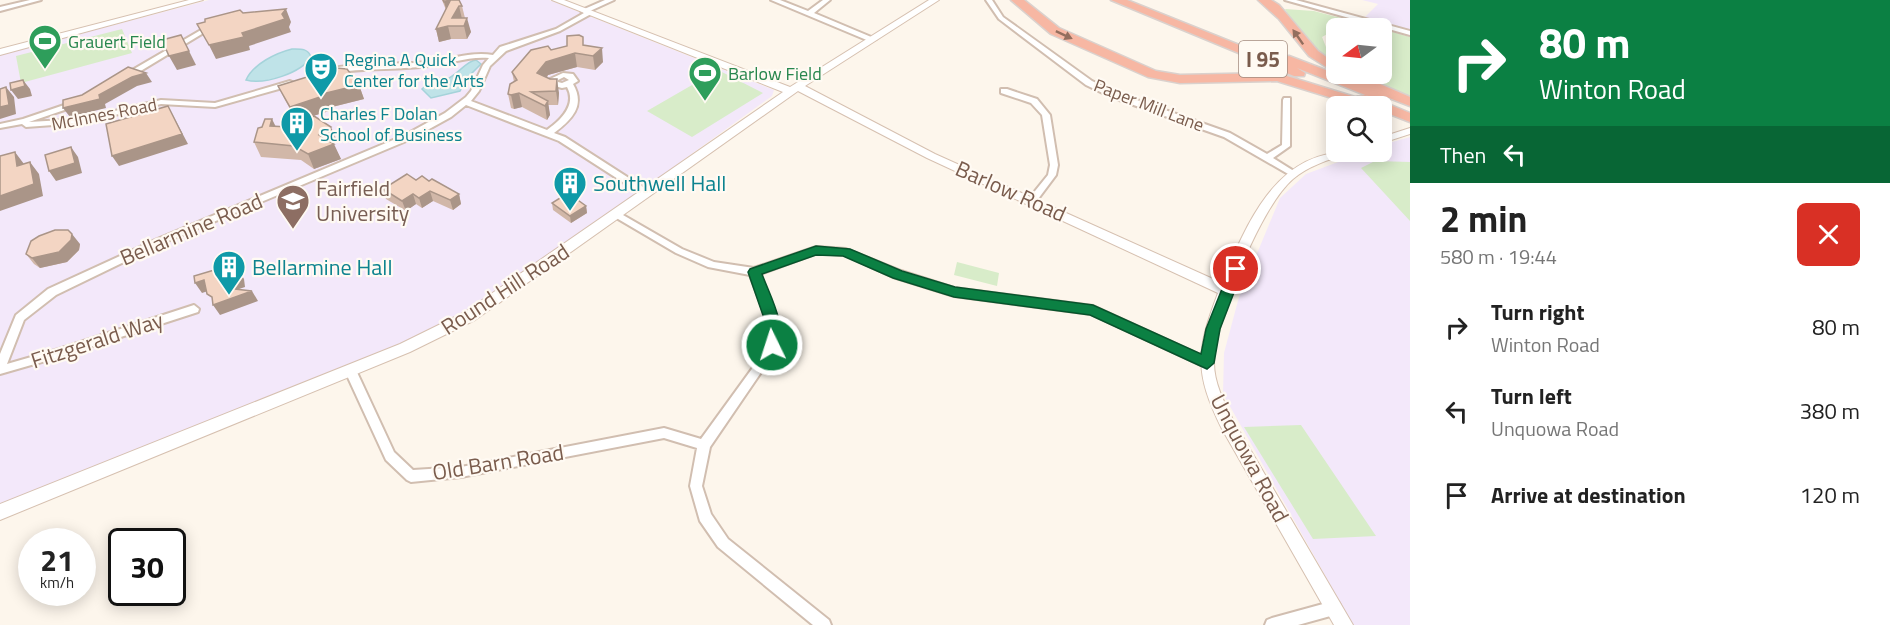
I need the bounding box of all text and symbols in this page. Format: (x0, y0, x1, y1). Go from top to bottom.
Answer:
text: 80 m (1539, 10, 1631, 74)
north arrow (1326, 18, 1392, 84)
map controls (1326, 18, 1392, 162)
sports icon: Grauert Field (27, 23, 63, 70)
icon: right (1440, 24, 1518, 102)
place label: Grauert Field (68, 28, 166, 55)
one-way arrow (1292, 29, 1304, 45)
one-way arrow (1055, 30, 1072, 39)
road number: I 95 (1239, 41, 1287, 77)
place label: Regina A Quick Center for the Arts (344, 46, 484, 94)
theatre icon: Regina A Quick Center for the Arts (303, 51, 339, 98)
sports icon: Barlow Field (687, 55, 723, 102)
place label: Barlow Field (728, 60, 822, 87)
text: Winton Road (1539, 68, 1686, 109)
street label: Paper Mill Lane (1090, 72, 1208, 138)
street label: McInnes Road (49, 91, 159, 137)
button: search (1326, 96, 1392, 162)
place label: Charles F Dolan School of Business (320, 100, 462, 148)
building icon: Charles F Dolan School of Business (279, 105, 315, 152)
text: Then (1440, 138, 1486, 172)
icon: left (1498, 138, 1531, 171)
street label: Barlow Road (950, 151, 1072, 231)
building icon: Southwell Hall (552, 165, 588, 212)
place label: Southwell Hall (593, 166, 726, 200)
place label: Fairfield University (316, 171, 410, 230)
school or university icon: Fairfield University (275, 183, 311, 230)
street label: Bellarmine Road (114, 184, 268, 274)
text: 2 min (1440, 191, 1527, 246)
button: close (1797, 203, 1860, 266)
street label: Round Hill Road (434, 235, 576, 343)
text: 580 m · 19:44 (1440, 241, 1557, 272)
pin (1210, 243, 1261, 294)
building icon: Bellarmine Hall (211, 249, 247, 296)
place label: Bellarmine Hall (252, 250, 392, 284)
icon: arrive (1219, 252, 1252, 285)
text: Turn right (1491, 295, 1585, 329)
street label: Fitzgerald Way (26, 302, 168, 377)
text: 80 m (1812, 310, 1860, 344)
icon: right (1440, 311, 1473, 344)
position arrow (740, 313, 804, 377)
text: Winton Road (1491, 329, 1600, 360)
text: Turn left (1491, 379, 1572, 413)
street label: Unquowa Road (1202, 388, 1298, 528)
text: 380 m (1800, 394, 1860, 428)
icon: left (1440, 395, 1473, 428)
text: Unquowa Road (1491, 413, 1619, 444)
street label: Old Barn Road (430, 435, 566, 489)
text: Arrive at destination (1491, 478, 1686, 512)
text: 120 m (1800, 478, 1860, 512)
icon: arrive (1440, 479, 1473, 512)
speed limit sign: 30 (108, 528, 186, 606)
text: 21 (40, 537, 74, 583)
text: km/h (40, 571, 74, 594)

